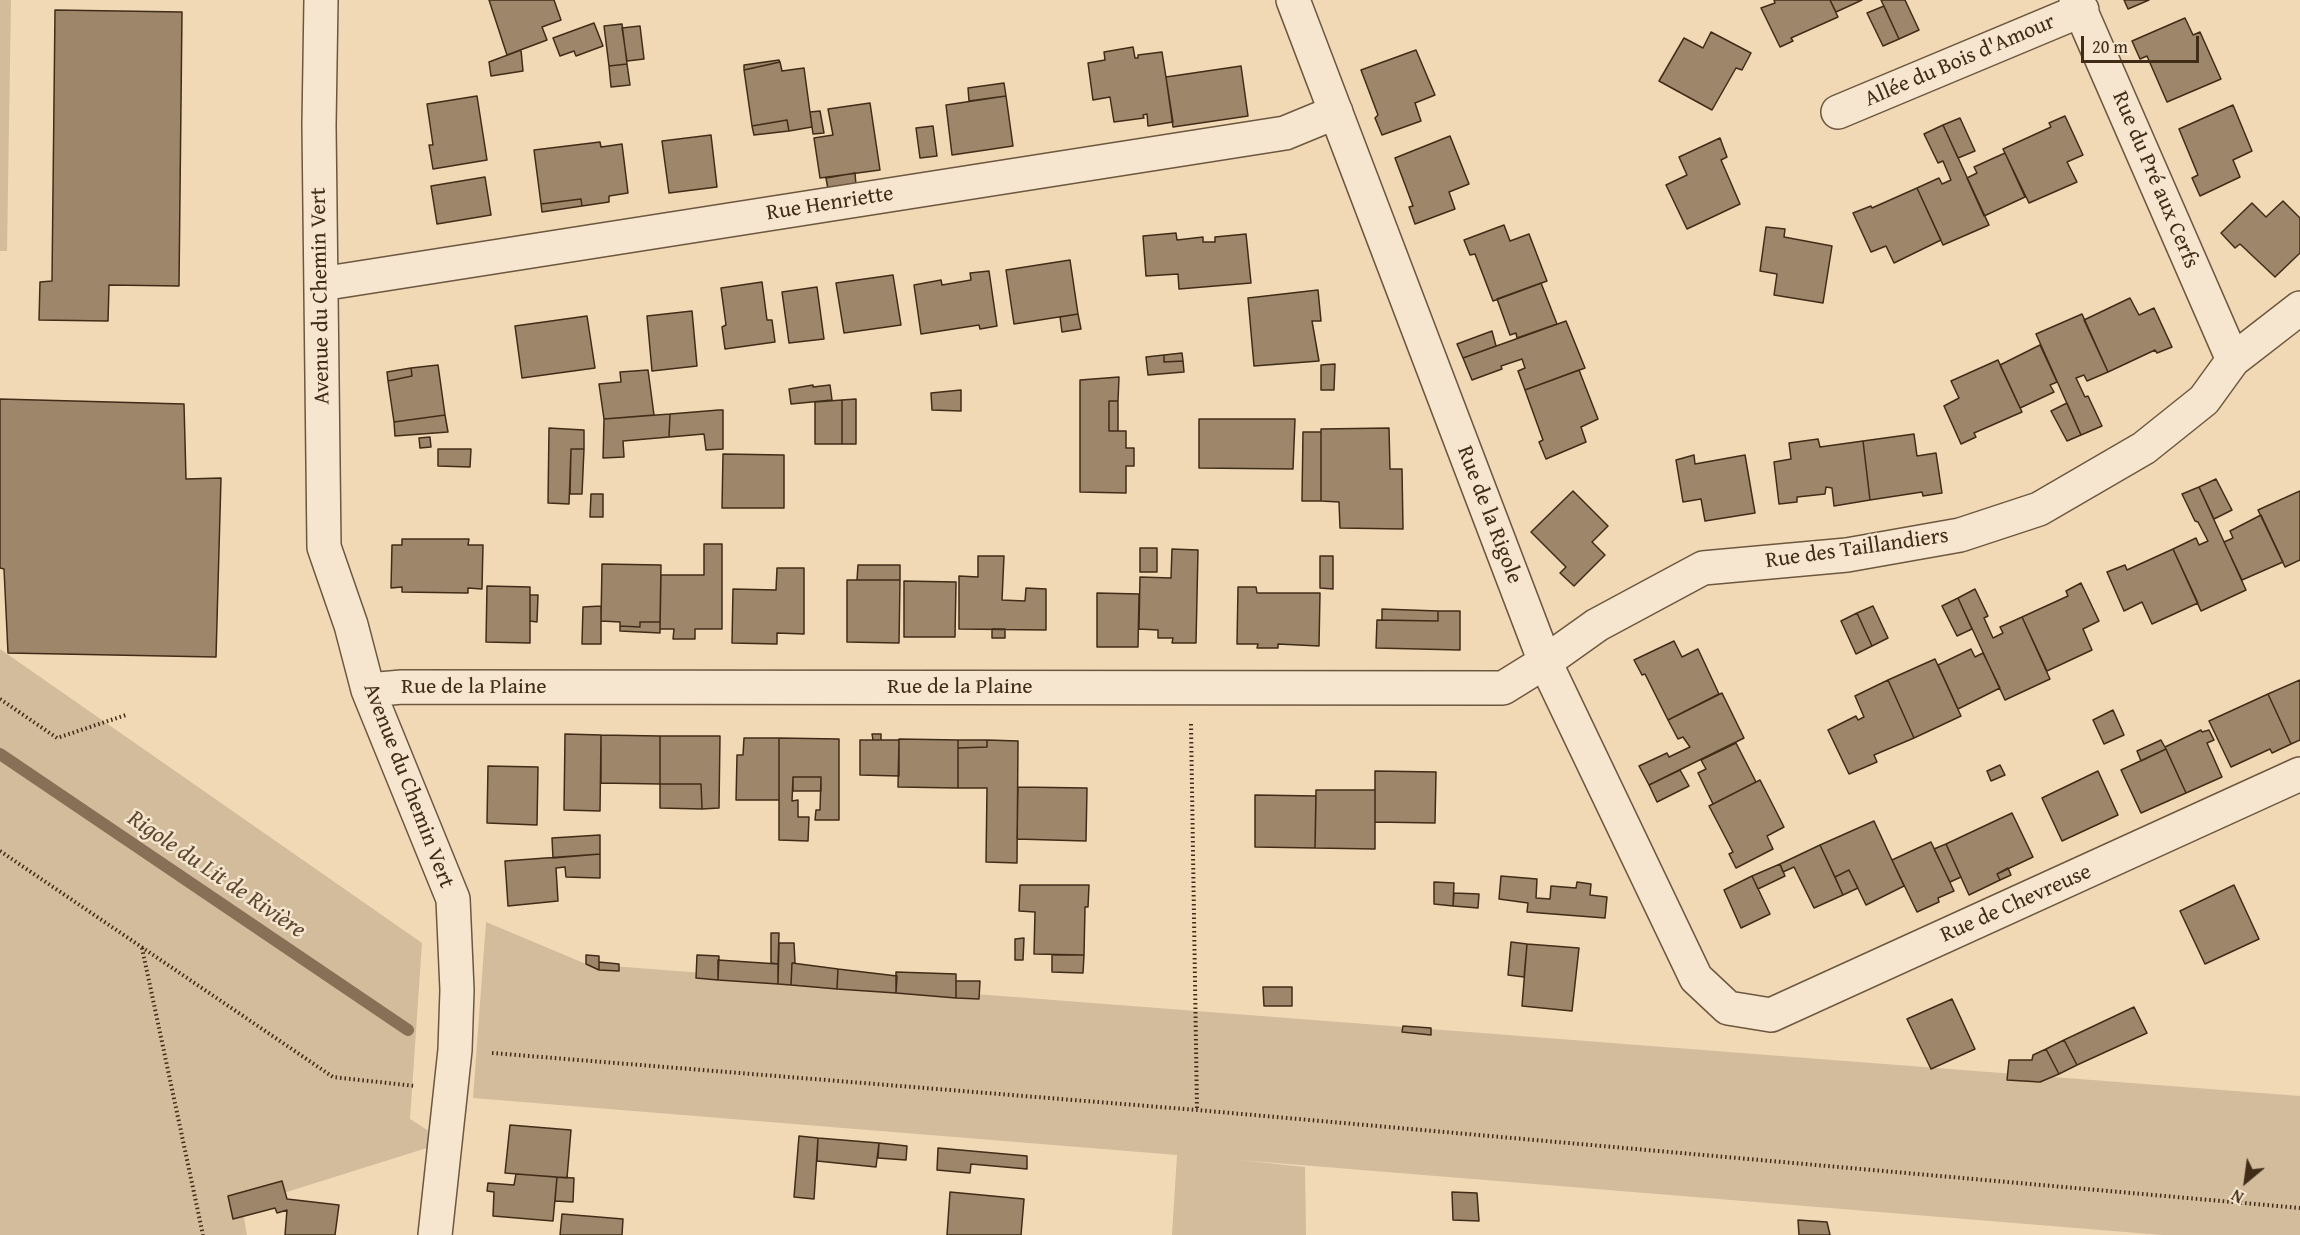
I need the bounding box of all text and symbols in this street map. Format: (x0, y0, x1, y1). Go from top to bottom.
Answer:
street label: Allée du Bois d'Amour (1861, 9, 2059, 113)
scale bar (2084, 24, 2202, 62)
text: 20 m (2092, 33, 2128, 60)
street label: Rue du Pré aux Cerfs (2106, 87, 2204, 273)
street label: Rue Henriette (765, 181, 895, 227)
street label: Avenue du Chemin Vert (306, 187, 336, 405)
street label: Rue de la Rigole (1451, 442, 1527, 588)
street label: Rue des Taillandiers (1764, 523, 1950, 575)
street label: Rue de la Plaine (401, 674, 547, 700)
street label: Rue de la Plaine (887, 674, 1033, 700)
street label: Avenue du Chemin Vert (357, 680, 459, 892)
water label: Rigole du Lit de Rivière (121, 805, 311, 945)
street label: Rue de Chevreuse (1937, 859, 2095, 949)
north arrow (2216, 1151, 2276, 1211)
text: N (2227, 1184, 2248, 1210)

